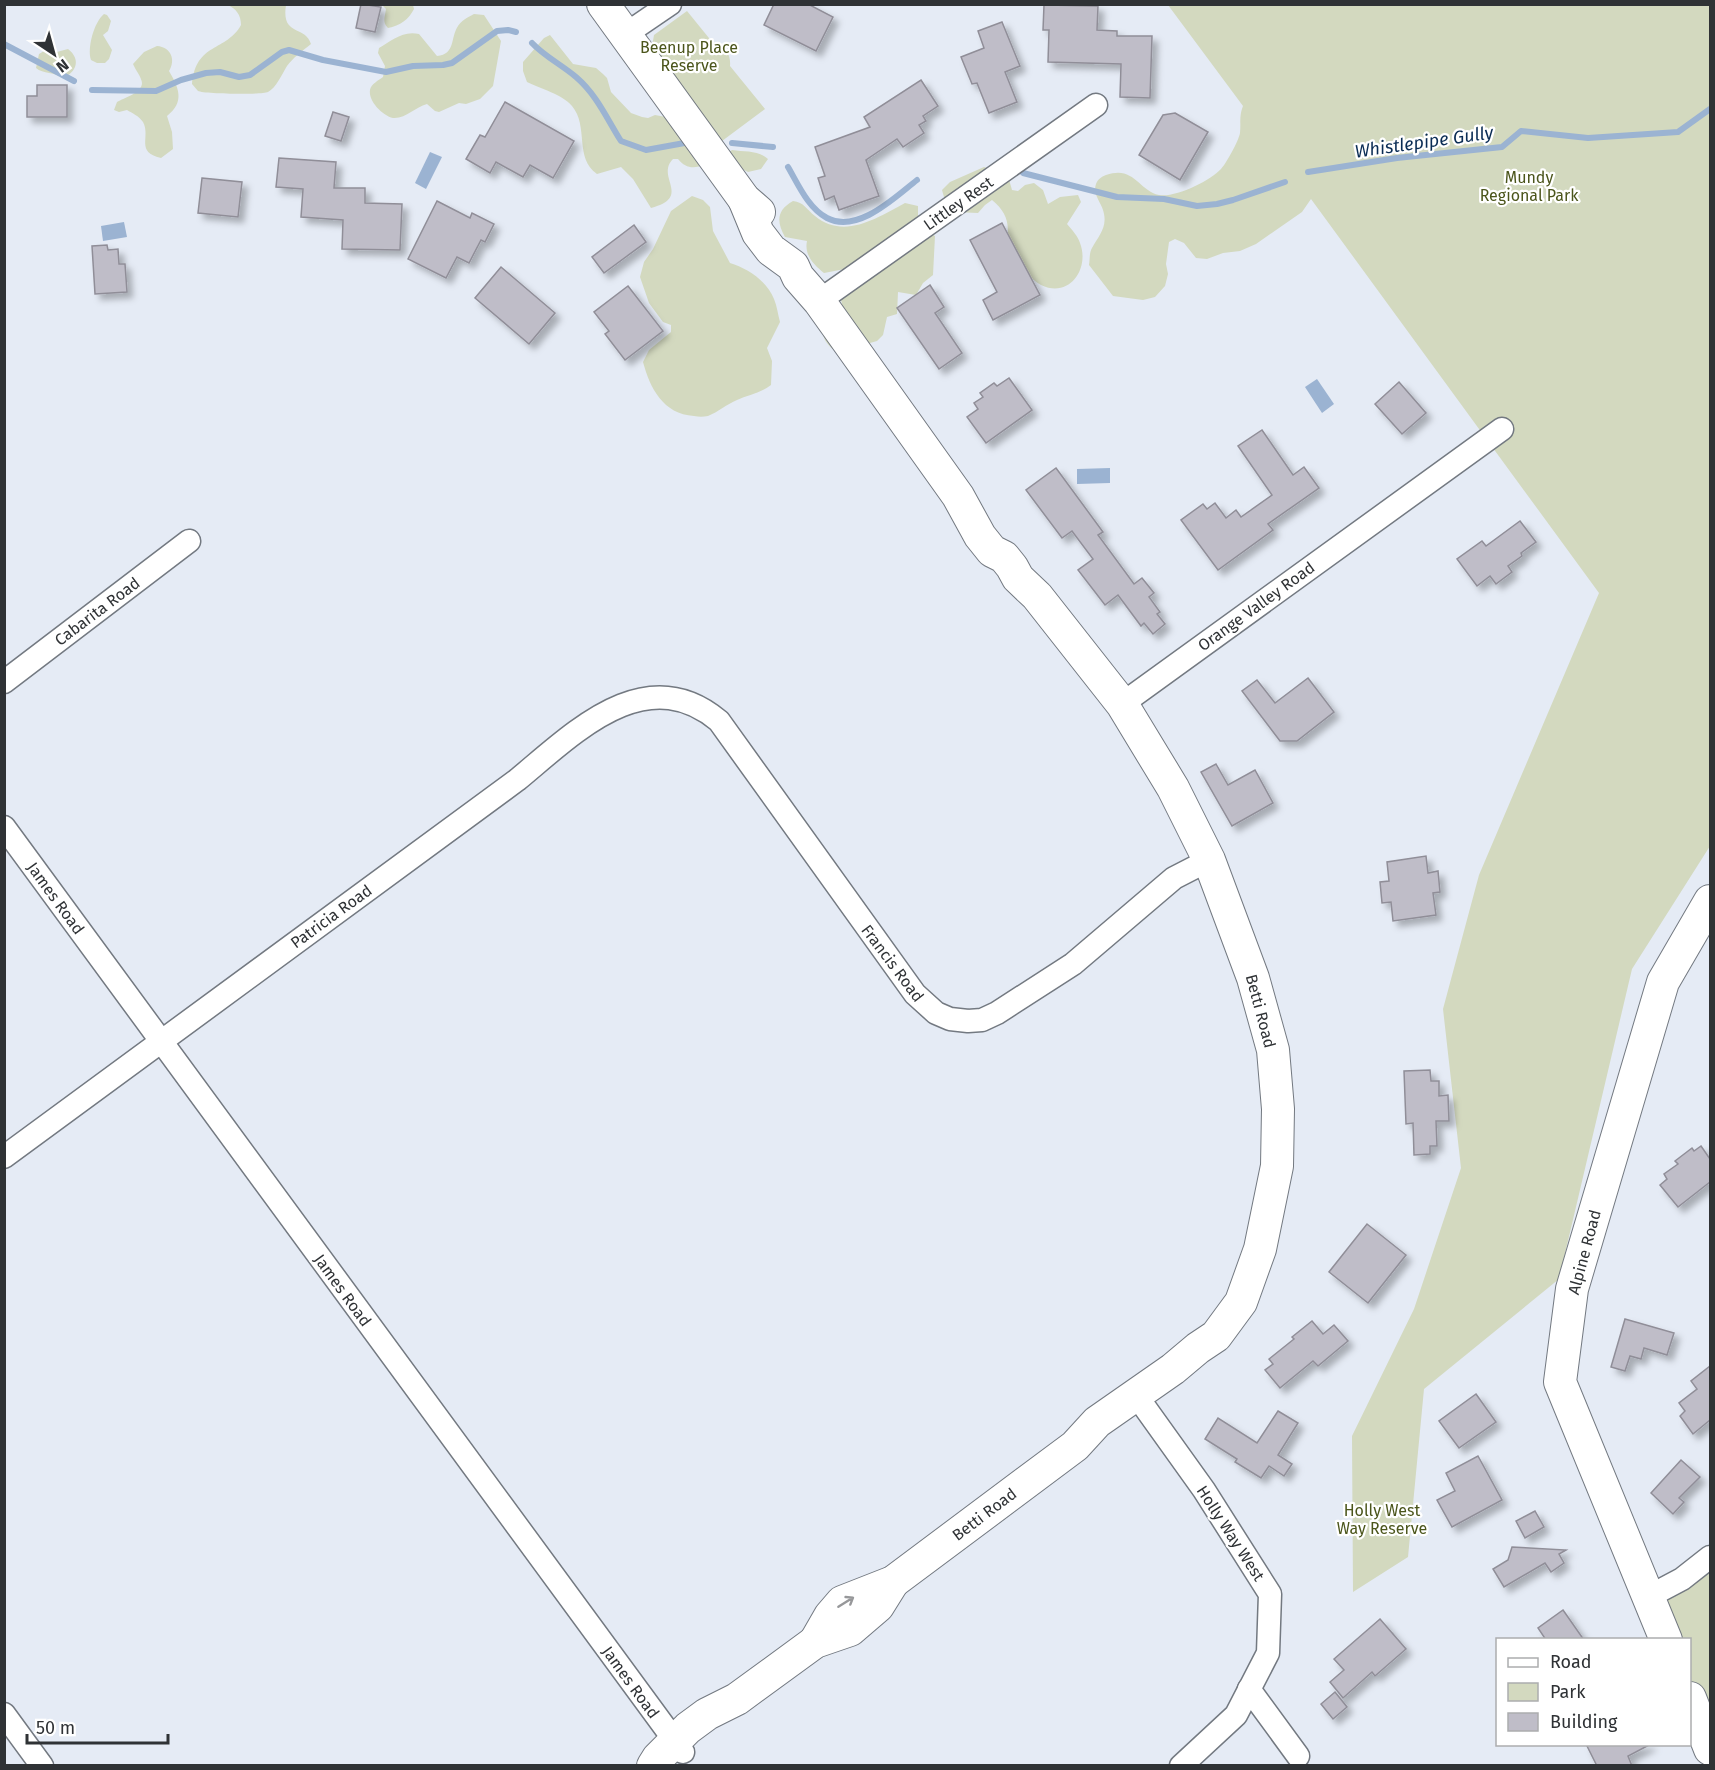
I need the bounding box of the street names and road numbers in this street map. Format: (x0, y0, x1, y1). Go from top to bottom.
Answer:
street label: Littley Rest (920, 172, 997, 234)
street label: Orange Valley Road (1194, 558, 1318, 655)
street label: Cabarita Road (51, 573, 144, 650)
street label: James Road (23, 858, 88, 938)
street label: Patricia Road (287, 881, 376, 952)
street label: Francis Road (857, 921, 928, 1006)
street label: Betti Road (1242, 972, 1279, 1050)
street label: Alpine Road (1564, 1208, 1605, 1297)
street label: James Road (310, 1250, 375, 1330)
street label: Holly Way West (1193, 1482, 1269, 1585)
street label: Betti Road (948, 1484, 1020, 1545)
street label: James Road (598, 1642, 663, 1722)

